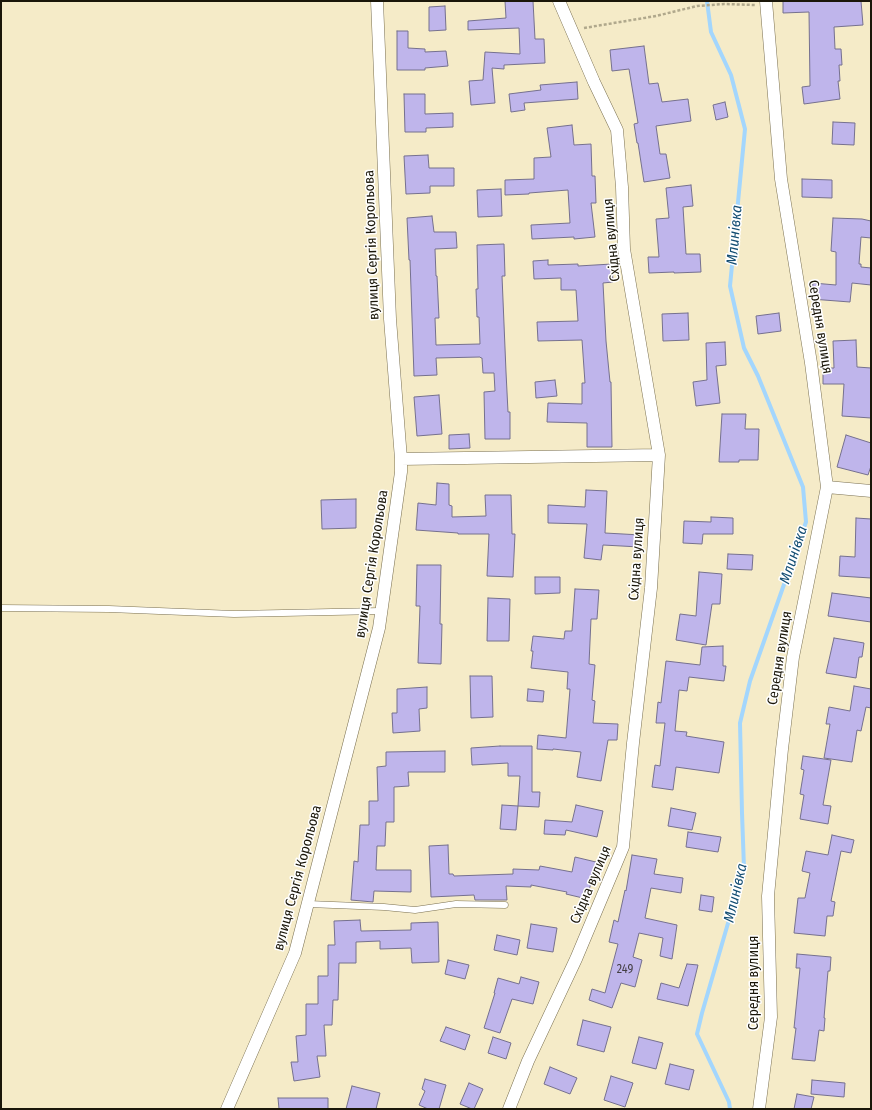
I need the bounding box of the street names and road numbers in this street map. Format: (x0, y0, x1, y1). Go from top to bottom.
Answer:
street label: вулиця Сергія Корольова (361, 170, 383, 320)
street label: Східна вулиця (600, 198, 624, 282)
street label: Середня вулиця (804, 279, 836, 375)
street label: вулиця Сергія Корольова (352, 489, 392, 639)
street label: Східна вулиця (626, 517, 648, 601)
street label: Середня вулиця (764, 610, 796, 706)
street label: вулиця Сергія Корольова (271, 803, 325, 953)
street label: Східна вулиця (567, 843, 615, 927)
street label: Середня вулиця (746, 936, 762, 1030)

